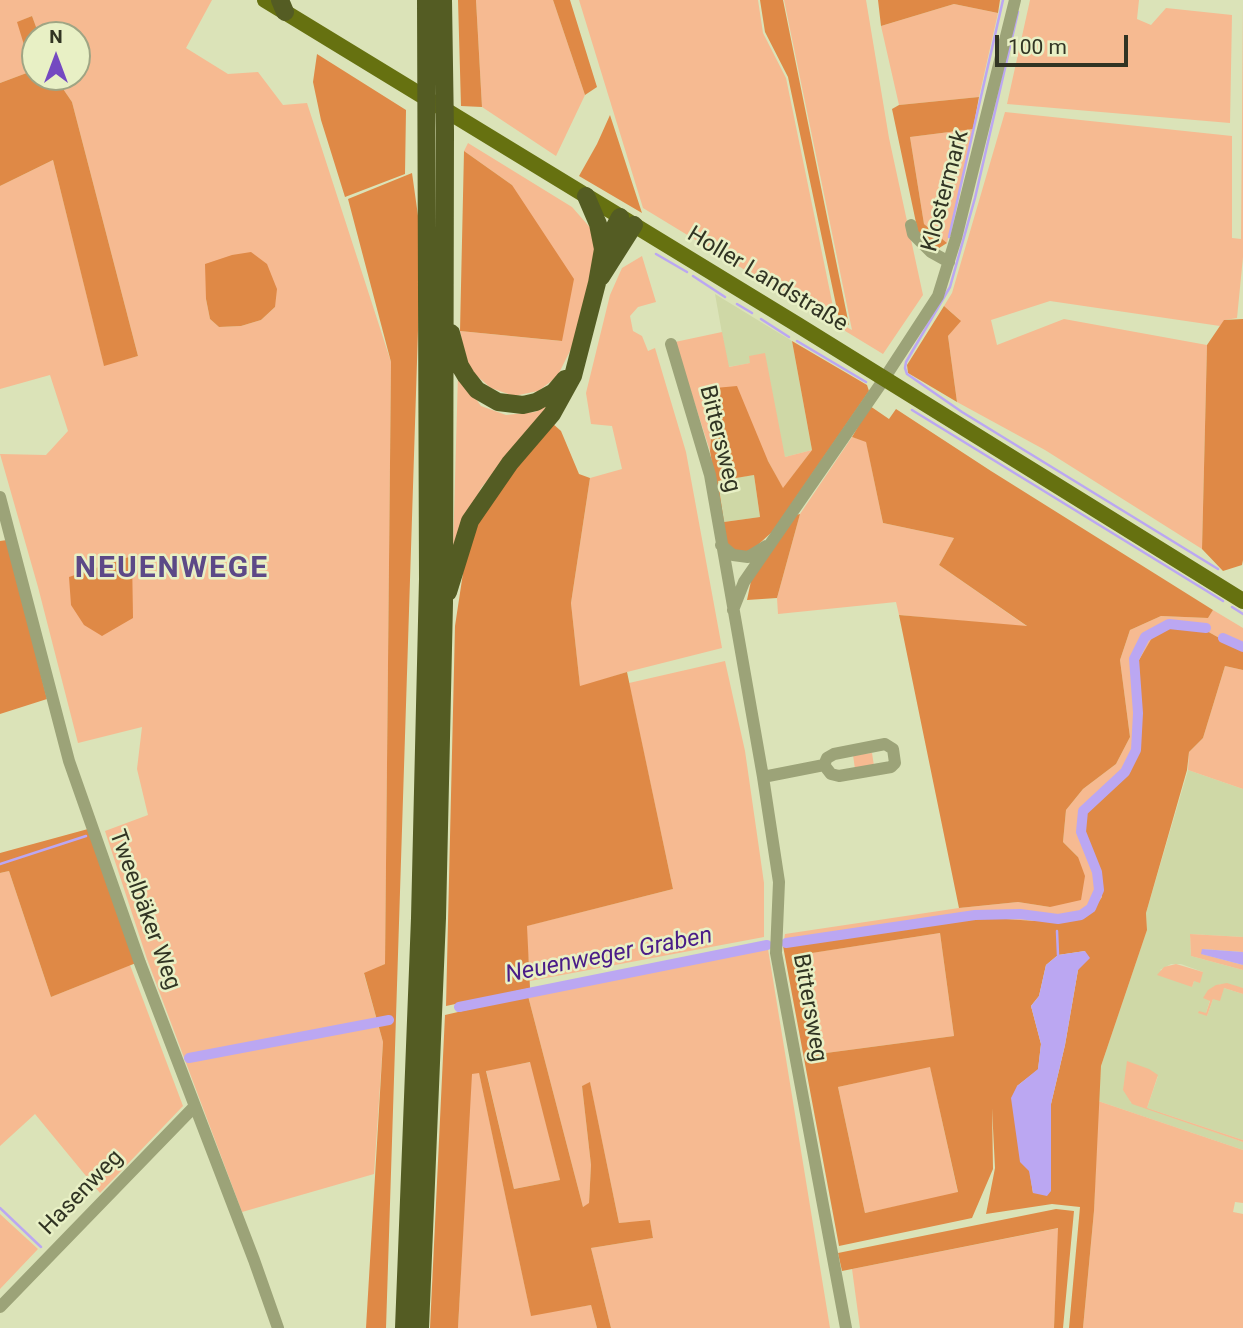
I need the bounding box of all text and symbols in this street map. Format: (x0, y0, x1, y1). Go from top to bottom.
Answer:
north arrow (21, 21, 91, 91)
scale bar (998, 21, 1131, 65)
text: N (49, 25, 63, 48)
text: 100 m (1008, 35, 1067, 59)
street label: Klostermark (917, 127, 975, 255)
street label: Holler Landstraße (682, 221, 852, 339)
street label: Bittersweg (692, 383, 746, 495)
district label: NEUENWEGE (76, 551, 268, 587)
street label: Tweelbäker Weg (102, 826, 186, 994)
water label: Neuenweger Graben (503, 922, 715, 990)
street label: Bittersweg (786, 952, 832, 1064)
street label: Hasenweg (35, 1145, 129, 1241)

